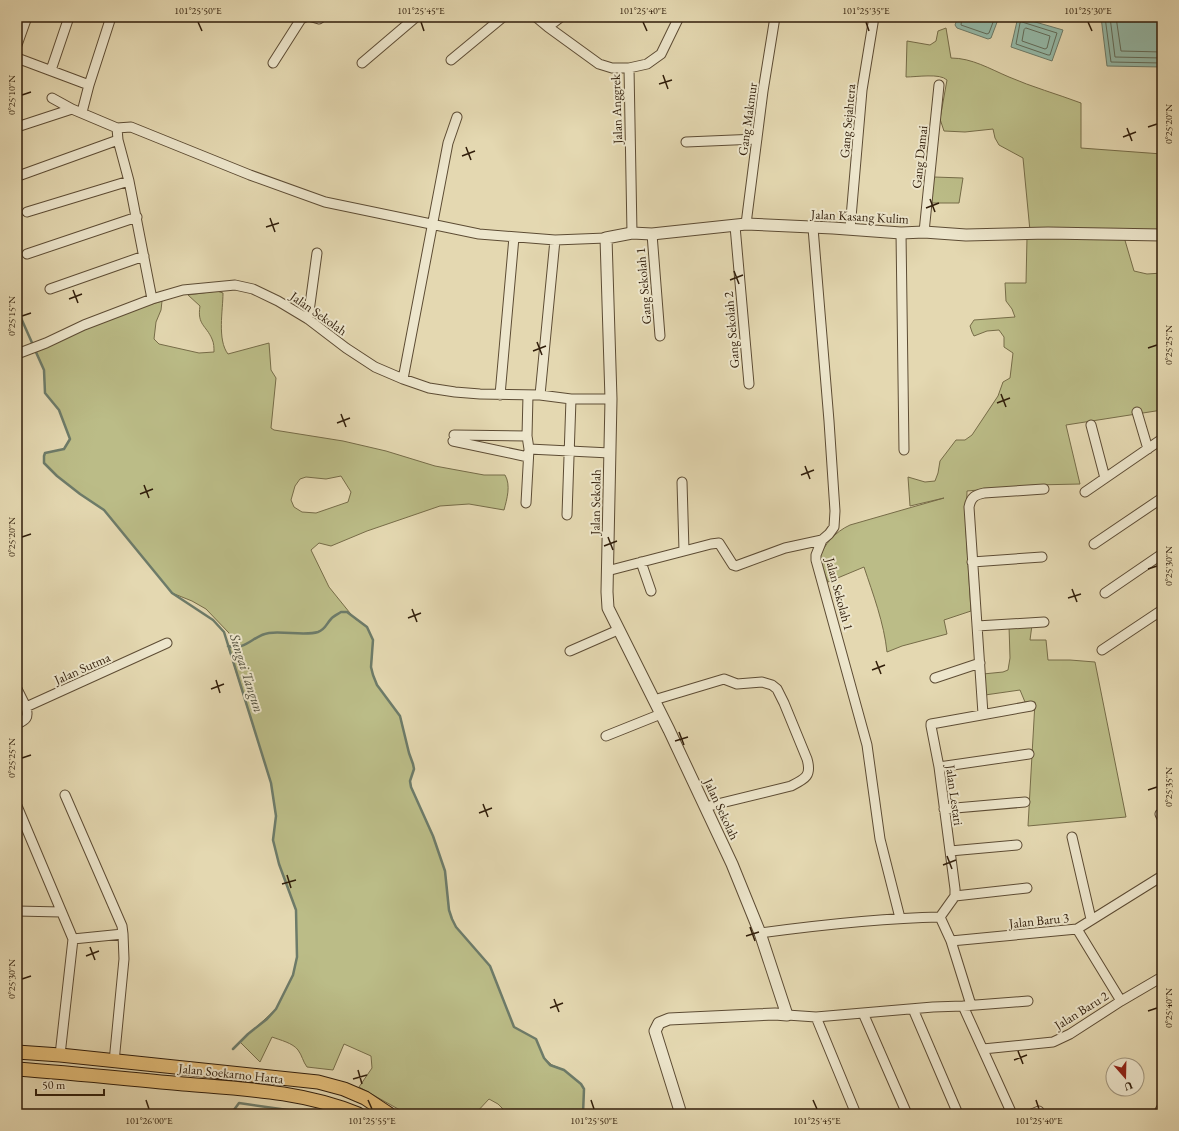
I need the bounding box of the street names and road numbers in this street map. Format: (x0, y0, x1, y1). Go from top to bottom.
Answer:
street label: Jalan Anggrek (607, 73, 626, 145)
street label: Gang Makmur (734, 81, 761, 157)
street label: Gang Sejahtera (836, 82, 859, 159)
street label: Gang Damai (908, 125, 931, 189)
street label: Jalan Kasang Kulim (810, 205, 909, 228)
street label: Gang Sekolah 1 (632, 247, 655, 325)
street label: Jalan Sekolah (286, 287, 351, 339)
street label: Gang Sekolah 2 (720, 290, 743, 369)
street label: Jalan Sekolah (586, 469, 605, 536)
street label: Jalan Sekolah 1 (821, 555, 857, 632)
street label: Jalan Sutma (51, 648, 114, 689)
street label: Jalan Lestari (942, 763, 967, 826)
street label: Jalan Sekolah (700, 775, 743, 843)
street label: Jalan Baru 3 (1007, 909, 1070, 932)
street label: Jalan Baru 2 (1050, 987, 1112, 1034)
street label: Jalan Soekarno Hatta (177, 1059, 285, 1088)

